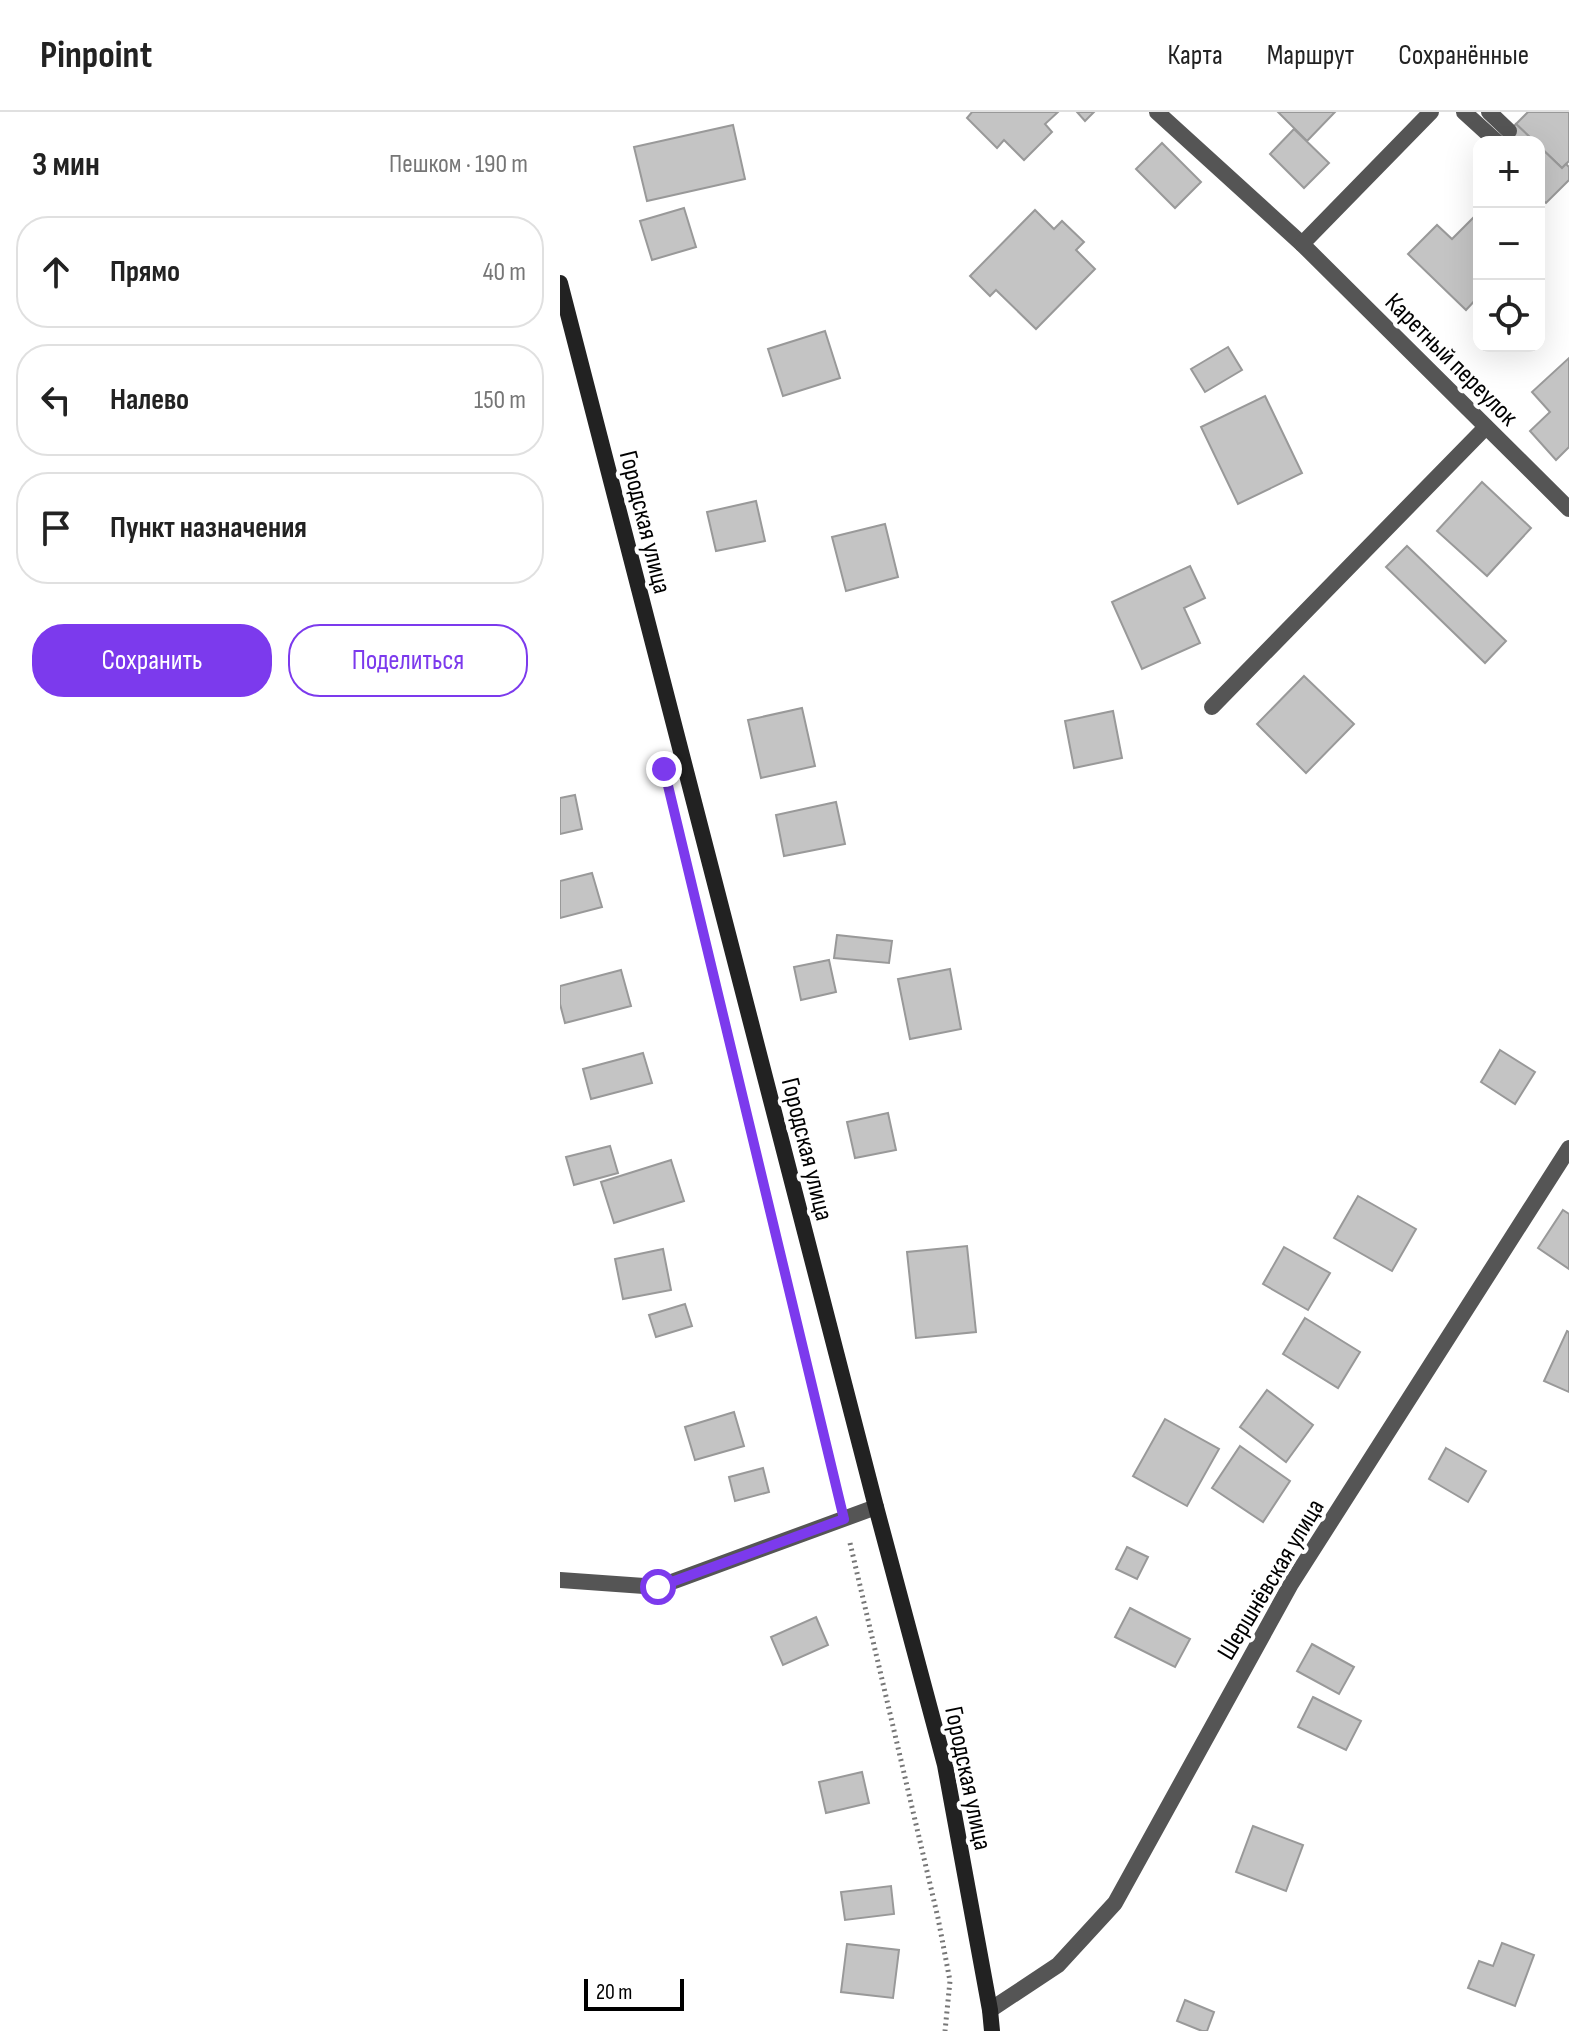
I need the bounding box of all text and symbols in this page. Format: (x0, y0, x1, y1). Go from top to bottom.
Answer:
text: Pinpoint (40, 33, 152, 78)
text: Карта (1168, 39, 1223, 72)
text: Маршрут (1267, 39, 1354, 72)
text: Сохранённые (1398, 39, 1529, 72)
map controls (1473, 136, 1545, 352)
button: + (1473, 136, 1545, 208)
text: 3 мин (32, 144, 100, 185)
text: Пешком · 190 m (389, 149, 528, 180)
button: − (1473, 208, 1545, 280)
icon: ahead (34, 250, 78, 294)
text: Прямо (110, 254, 180, 290)
text: 40 m (483, 257, 526, 288)
button: locate (1473, 280, 1545, 352)
street label: Каретный переулок (1378, 287, 1524, 433)
icon: left (34, 378, 78, 422)
text: Налево (110, 382, 189, 418)
text: 150 m (474, 385, 526, 416)
street label: Городская улица (612, 448, 677, 597)
icon: arrive (34, 506, 78, 550)
text: Пункт назначения (110, 510, 307, 546)
button: Сохранить (32, 624, 272, 697)
button: Поделиться (288, 624, 528, 697)
route end (646, 751, 682, 787)
street label: Городская улица (774, 1075, 839, 1224)
street label: Шершнёвская улица (1211, 1494, 1331, 1666)
route start (640, 1569, 676, 1605)
street label: Городская улица (937, 1704, 998, 1853)
scale bar (584, 1975, 684, 2011)
text: 20 m (596, 1979, 633, 2006)

